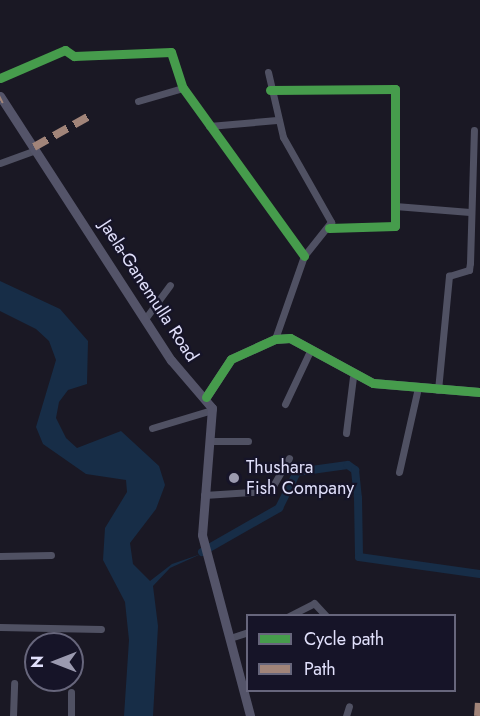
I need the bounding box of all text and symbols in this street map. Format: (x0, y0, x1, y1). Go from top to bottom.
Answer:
street label: Jaela-Ganemulla Road (95, 216, 203, 366)
place label: Thushara Fish Company (246, 457, 354, 500)
marker: Thushara Fish Company (227, 471, 241, 485)
legend (246, 614, 456, 692)
text: Cycle path (304, 626, 384, 652)
north arrow (24, 632, 84, 692)
text: N (26, 656, 49, 668)
text: Path (304, 656, 336, 682)

